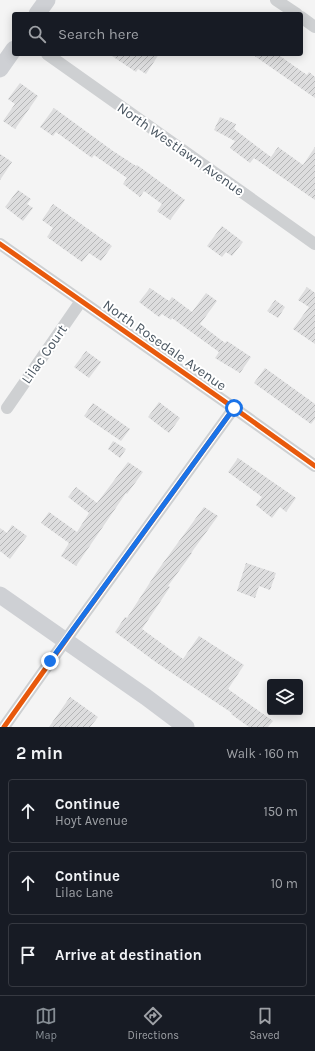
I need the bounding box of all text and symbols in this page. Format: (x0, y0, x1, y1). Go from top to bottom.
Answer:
search box (12, 12, 303, 56)
icon: search (26, 23, 48, 45)
text: Search here (58, 25, 139, 43)
street label: North Westlawn Avenue (114, 99, 247, 200)
street label: North Rosedale Avenue (100, 296, 230, 394)
street label: Lilac Court (18, 322, 71, 387)
route start (225, 399, 243, 417)
route end (41, 652, 59, 670)
map controls (267, 679, 303, 715)
button: layers (267, 679, 303, 715)
text: 2 min (16, 743, 63, 763)
text: Walk · 160 m (226, 746, 299, 761)
text: Continue (55, 795, 120, 813)
icon: ahead (17, 800, 39, 822)
text: 150 m (263, 804, 298, 819)
text: Hoyt Avenue (55, 813, 128, 828)
text: Continue (55, 867, 120, 885)
icon: ahead (17, 872, 39, 894)
text: 10 m (271, 876, 298, 891)
text: Lilac Lane (55, 885, 113, 900)
icon: arrive (17, 944, 39, 966)
text: Arrive at destination (55, 946, 202, 964)
tab: Map (35, 1005, 57, 1042)
tab: Directions (127, 1005, 179, 1042)
tab: Saved (249, 1005, 280, 1042)

